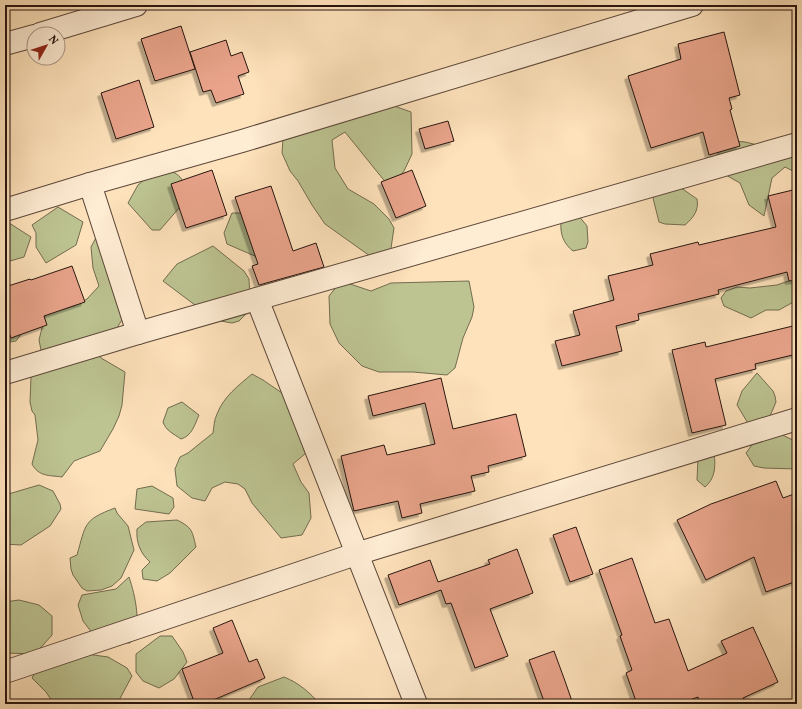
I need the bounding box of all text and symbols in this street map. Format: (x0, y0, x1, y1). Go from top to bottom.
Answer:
north arrow (26, 26, 66, 66)
text: N (44, 33, 61, 48)

